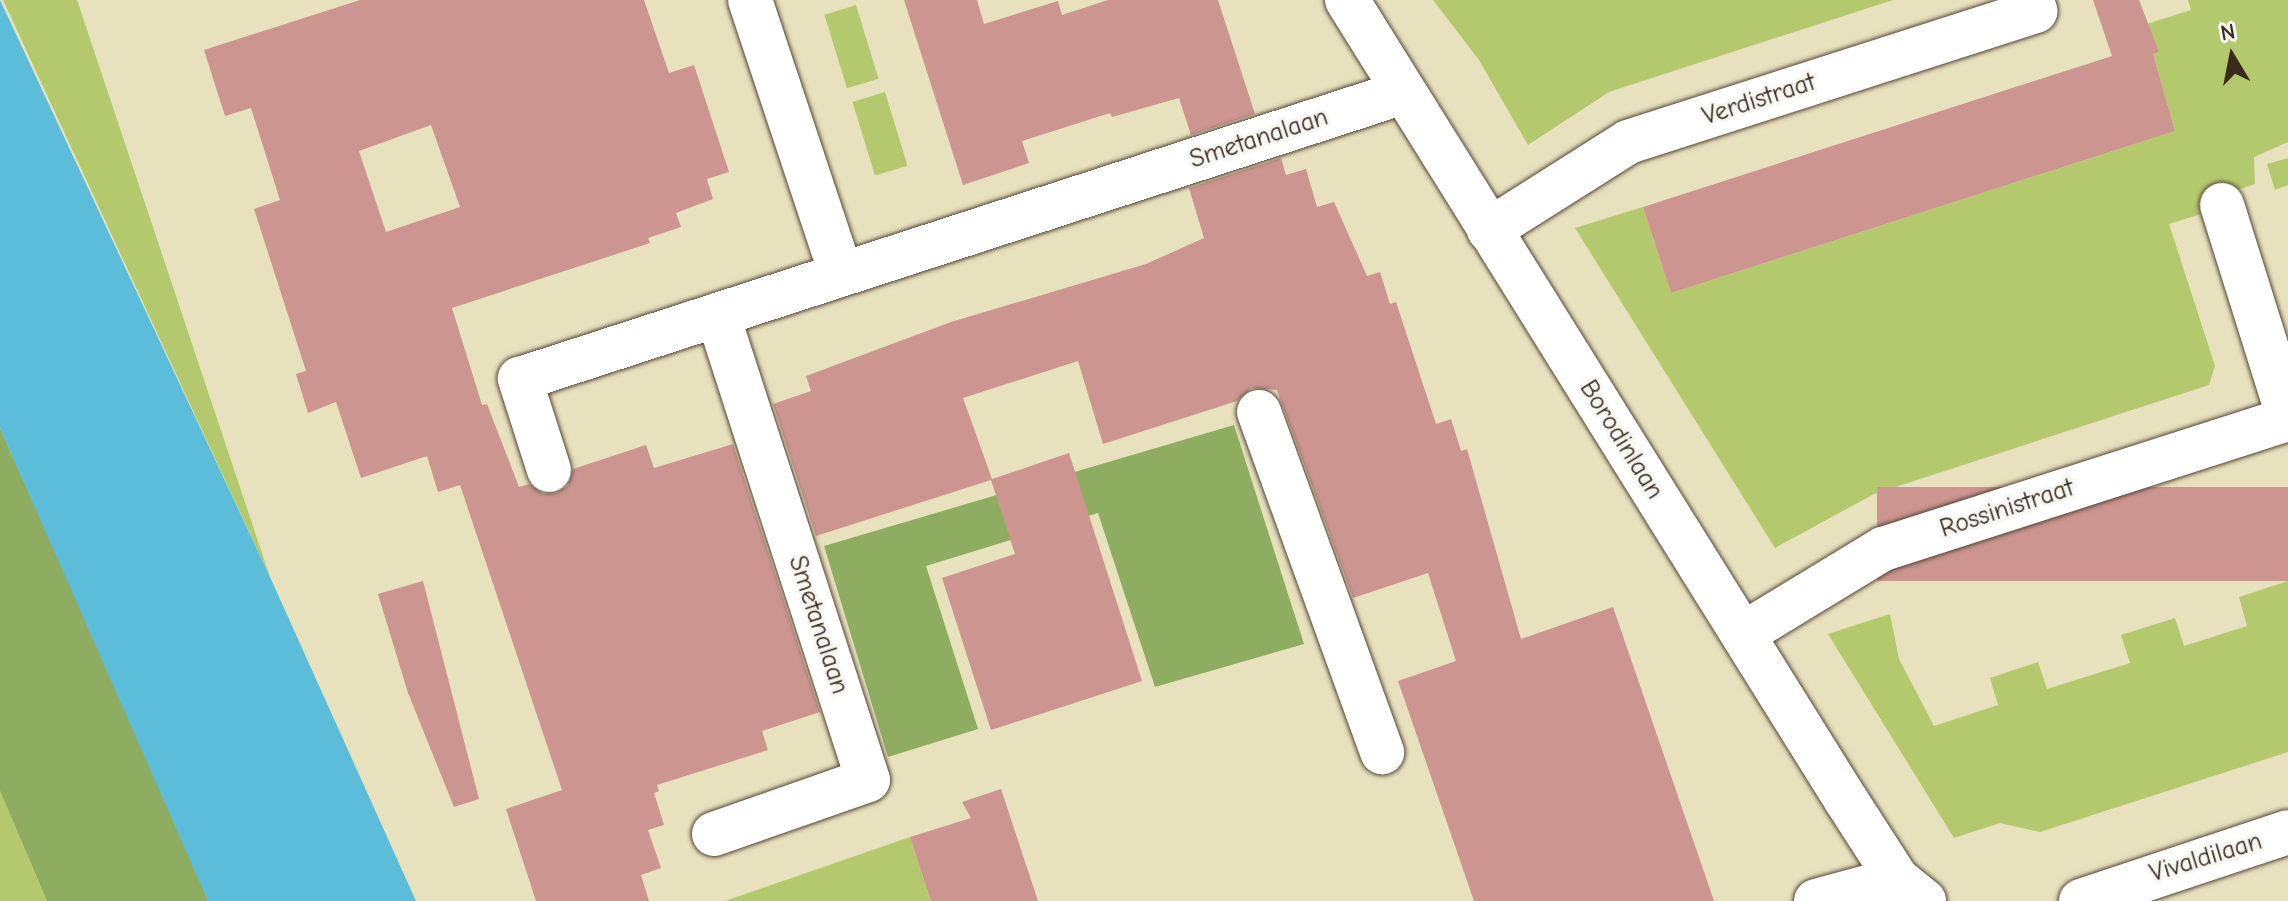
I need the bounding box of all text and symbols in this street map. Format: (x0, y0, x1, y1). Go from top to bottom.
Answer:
north arrow (2192, 16, 2272, 96)
text: N (2218, 18, 2237, 46)
street label: Verdistraat (1699, 67, 1819, 133)
street label: Smetanalaan (1186, 102, 1332, 176)
street label: Borodinlaan (1572, 375, 1670, 505)
street label: Rossinistraat (1936, 473, 2078, 545)
street label: Smetanalaan (781, 552, 855, 698)
street label: Vivaldilaan (2146, 826, 2266, 890)

